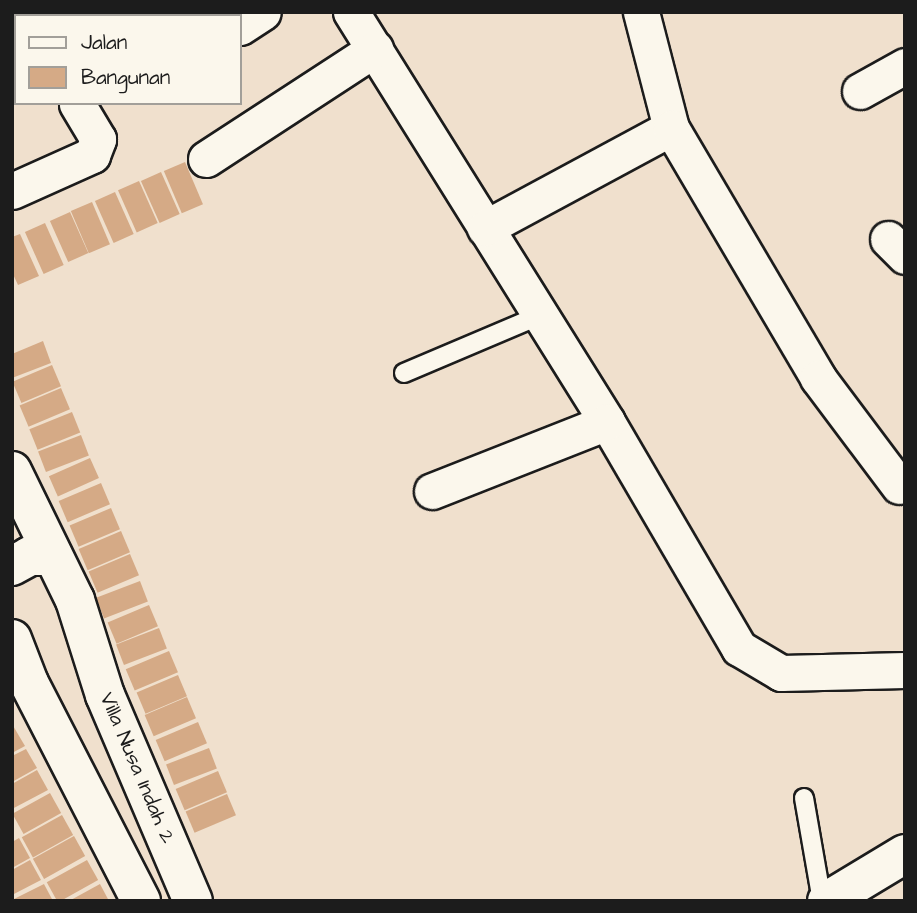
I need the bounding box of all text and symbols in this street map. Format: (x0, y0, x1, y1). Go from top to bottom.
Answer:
legend (14, 14, 242, 105)
text: Jalan (81, 28, 127, 57)
text: Bangunan (81, 63, 170, 92)
street label: Villa Nusa Indah 2 (94, 689, 180, 847)

